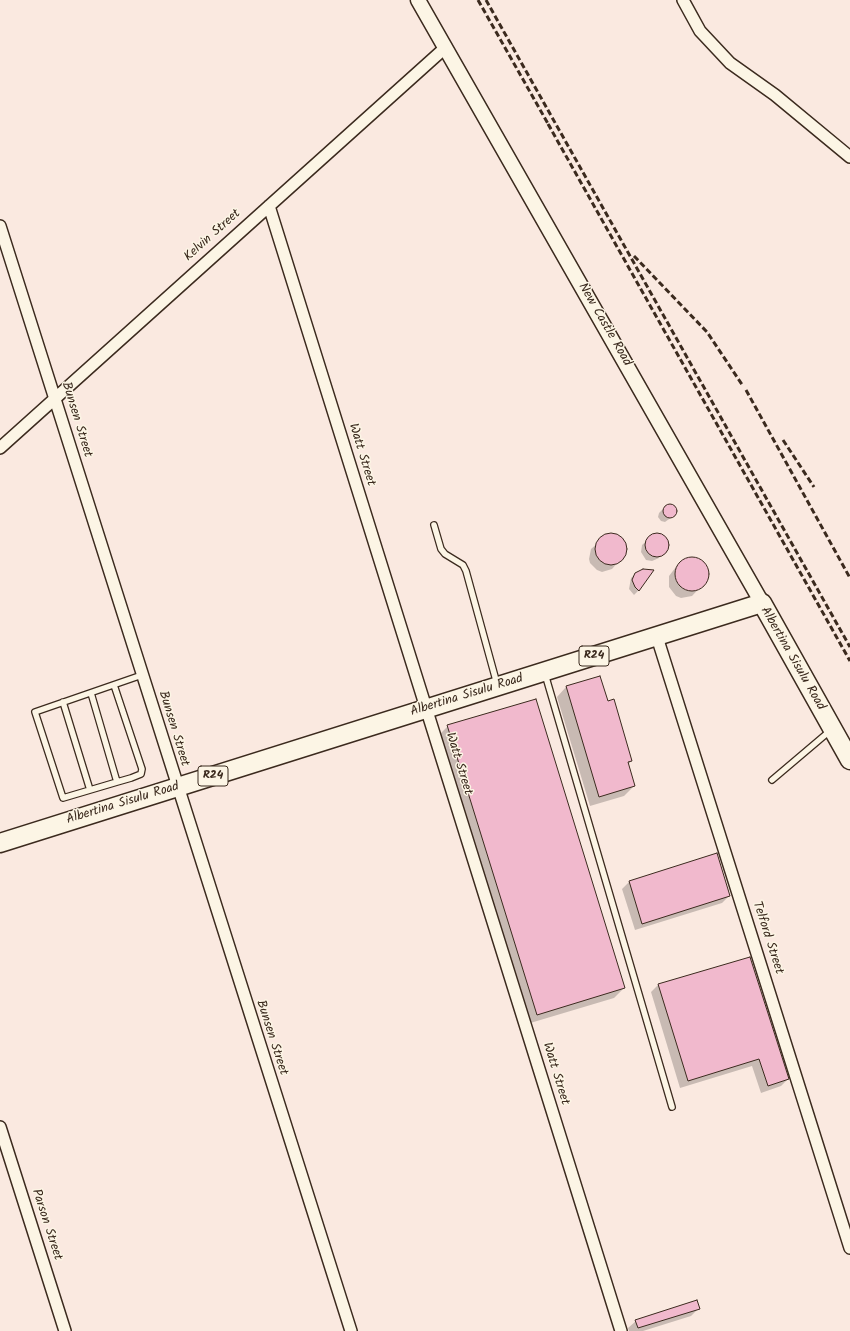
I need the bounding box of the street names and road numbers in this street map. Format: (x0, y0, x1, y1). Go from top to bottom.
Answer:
street label: Kelvin Street (182, 207, 244, 265)
street label: New Castle Road (574, 281, 634, 369)
street label: Bunsen Street (57, 380, 95, 460)
street label: Watt Street (344, 422, 378, 488)
street label: Albertina Sisulu Road (756, 604, 828, 714)
road number: R24 (579, 646, 609, 666)
street label: Albertina Sisulu Road (409, 671, 525, 721)
street label: Bunsen Street (154, 689, 192, 769)
street label: Watt Street (441, 731, 475, 797)
road number: R24 (198, 766, 228, 786)
street label: Albertina Sisulu Road (65, 779, 181, 829)
street label: Telford Street (748, 900, 786, 976)
street label: Bunsen Street (252, 999, 290, 1077)
street label: Watt Street (538, 1041, 572, 1107)
street label: Parson Street (27, 1187, 65, 1263)

